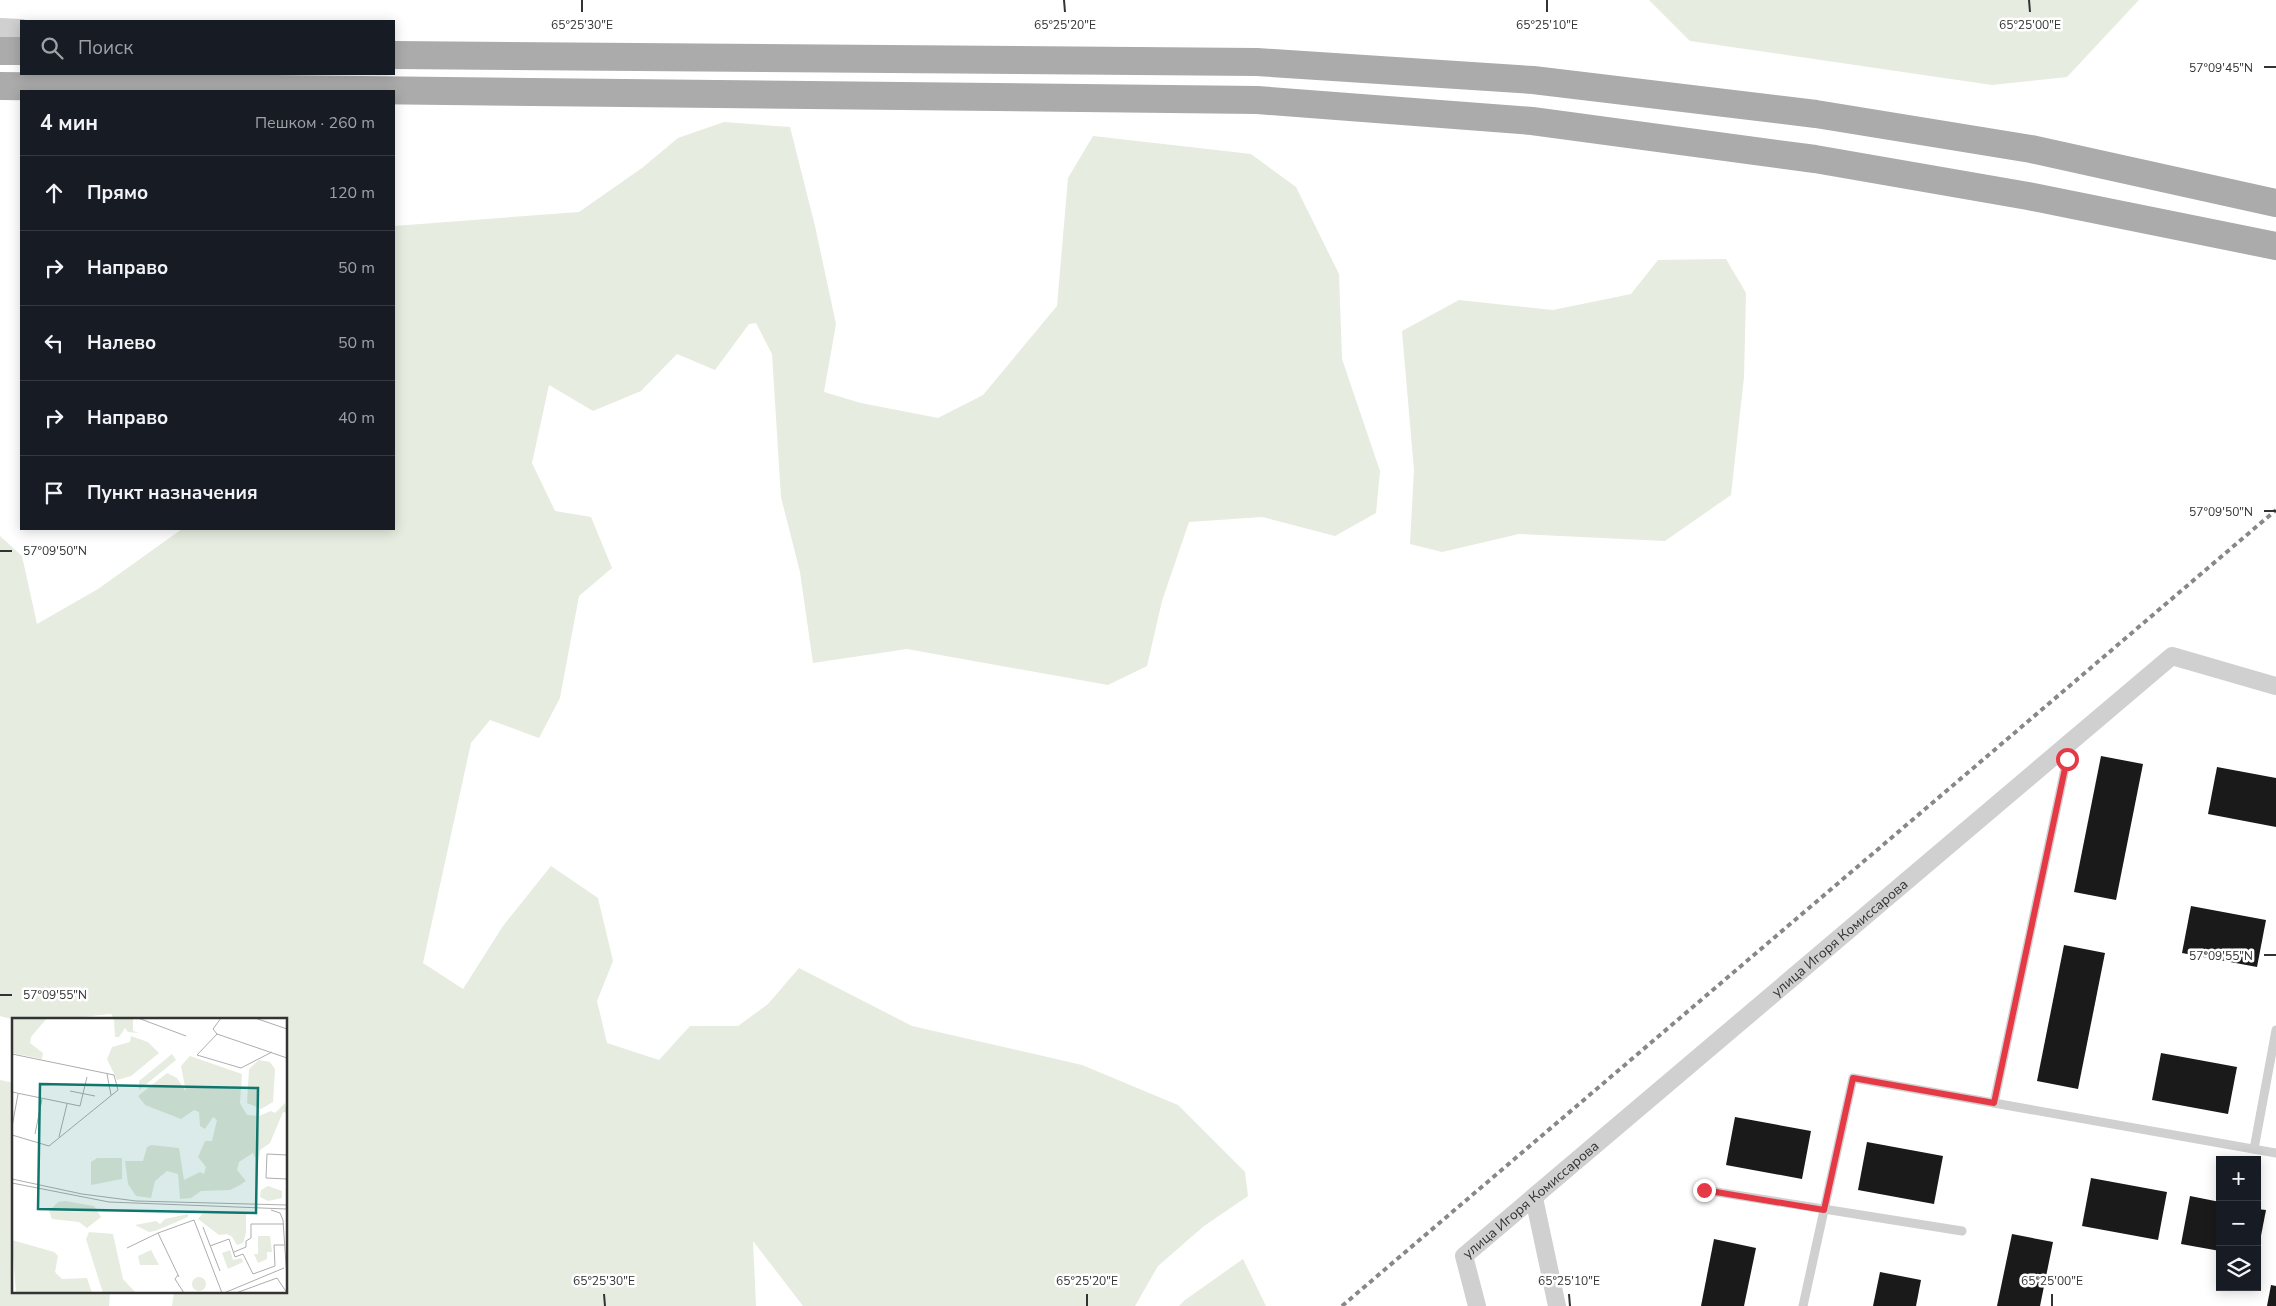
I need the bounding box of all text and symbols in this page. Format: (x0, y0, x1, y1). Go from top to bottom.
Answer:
text: 65°25'30"E (551, 17, 613, 33)
text: 65°25'20"E (1034, 17, 1096, 33)
text: 65°25'10"E (1516, 17, 1578, 33)
text: 65°25'00"E (1999, 17, 2061, 33)
search box (20, 20, 395, 75)
icon: search (38, 34, 66, 62)
text: Поиск (78, 35, 133, 61)
text: 57°09'45"N (2189, 60, 2253, 76)
text: 4 мин (40, 109, 98, 137)
text: Пешком · 260 m (255, 112, 375, 134)
icon: ahead (40, 179, 68, 207)
text: Прямо (87, 180, 148, 206)
text: 120 m (328, 182, 375, 204)
icon: right (40, 254, 68, 282)
text: Направо (87, 255, 168, 281)
text: 50 m (338, 257, 375, 279)
icon: left (40, 329, 68, 357)
text: Налево (87, 330, 156, 356)
text: 50 m (338, 332, 375, 354)
icon: right (40, 404, 68, 432)
text: Направо (87, 405, 168, 431)
text: 40 m (338, 407, 375, 429)
icon: arrive (40, 479, 68, 507)
text: Пункт назначения (87, 480, 258, 506)
text: 57°09'50"N (2189, 504, 2253, 520)
text: 57°09'50"N (23, 543, 87, 559)
route start (2056, 748, 2079, 771)
street label: улица Игоря Комиссарова (1768, 875, 1912, 1001)
text: 57°09'55"N (2189, 948, 2253, 964)
text: 57°09'55"N (23, 987, 87, 1003)
inset map (12, 1018, 288, 1294)
street label: улица Игоря Комиссарова (1459, 1137, 1603, 1263)
map controls (2216, 1156, 2261, 1291)
button: + (2216, 1156, 2261, 1201)
route end (1693, 1179, 1716, 1202)
button: − (2216, 1201, 2261, 1246)
button: layers (2216, 1246, 2261, 1291)
text: 65°25'30"E (573, 1273, 635, 1289)
text: 65°25'20"E (1056, 1273, 1118, 1289)
text: 65°25'10"E (1538, 1273, 1600, 1289)
text: 65°25'00"E (2021, 1273, 2083, 1289)

